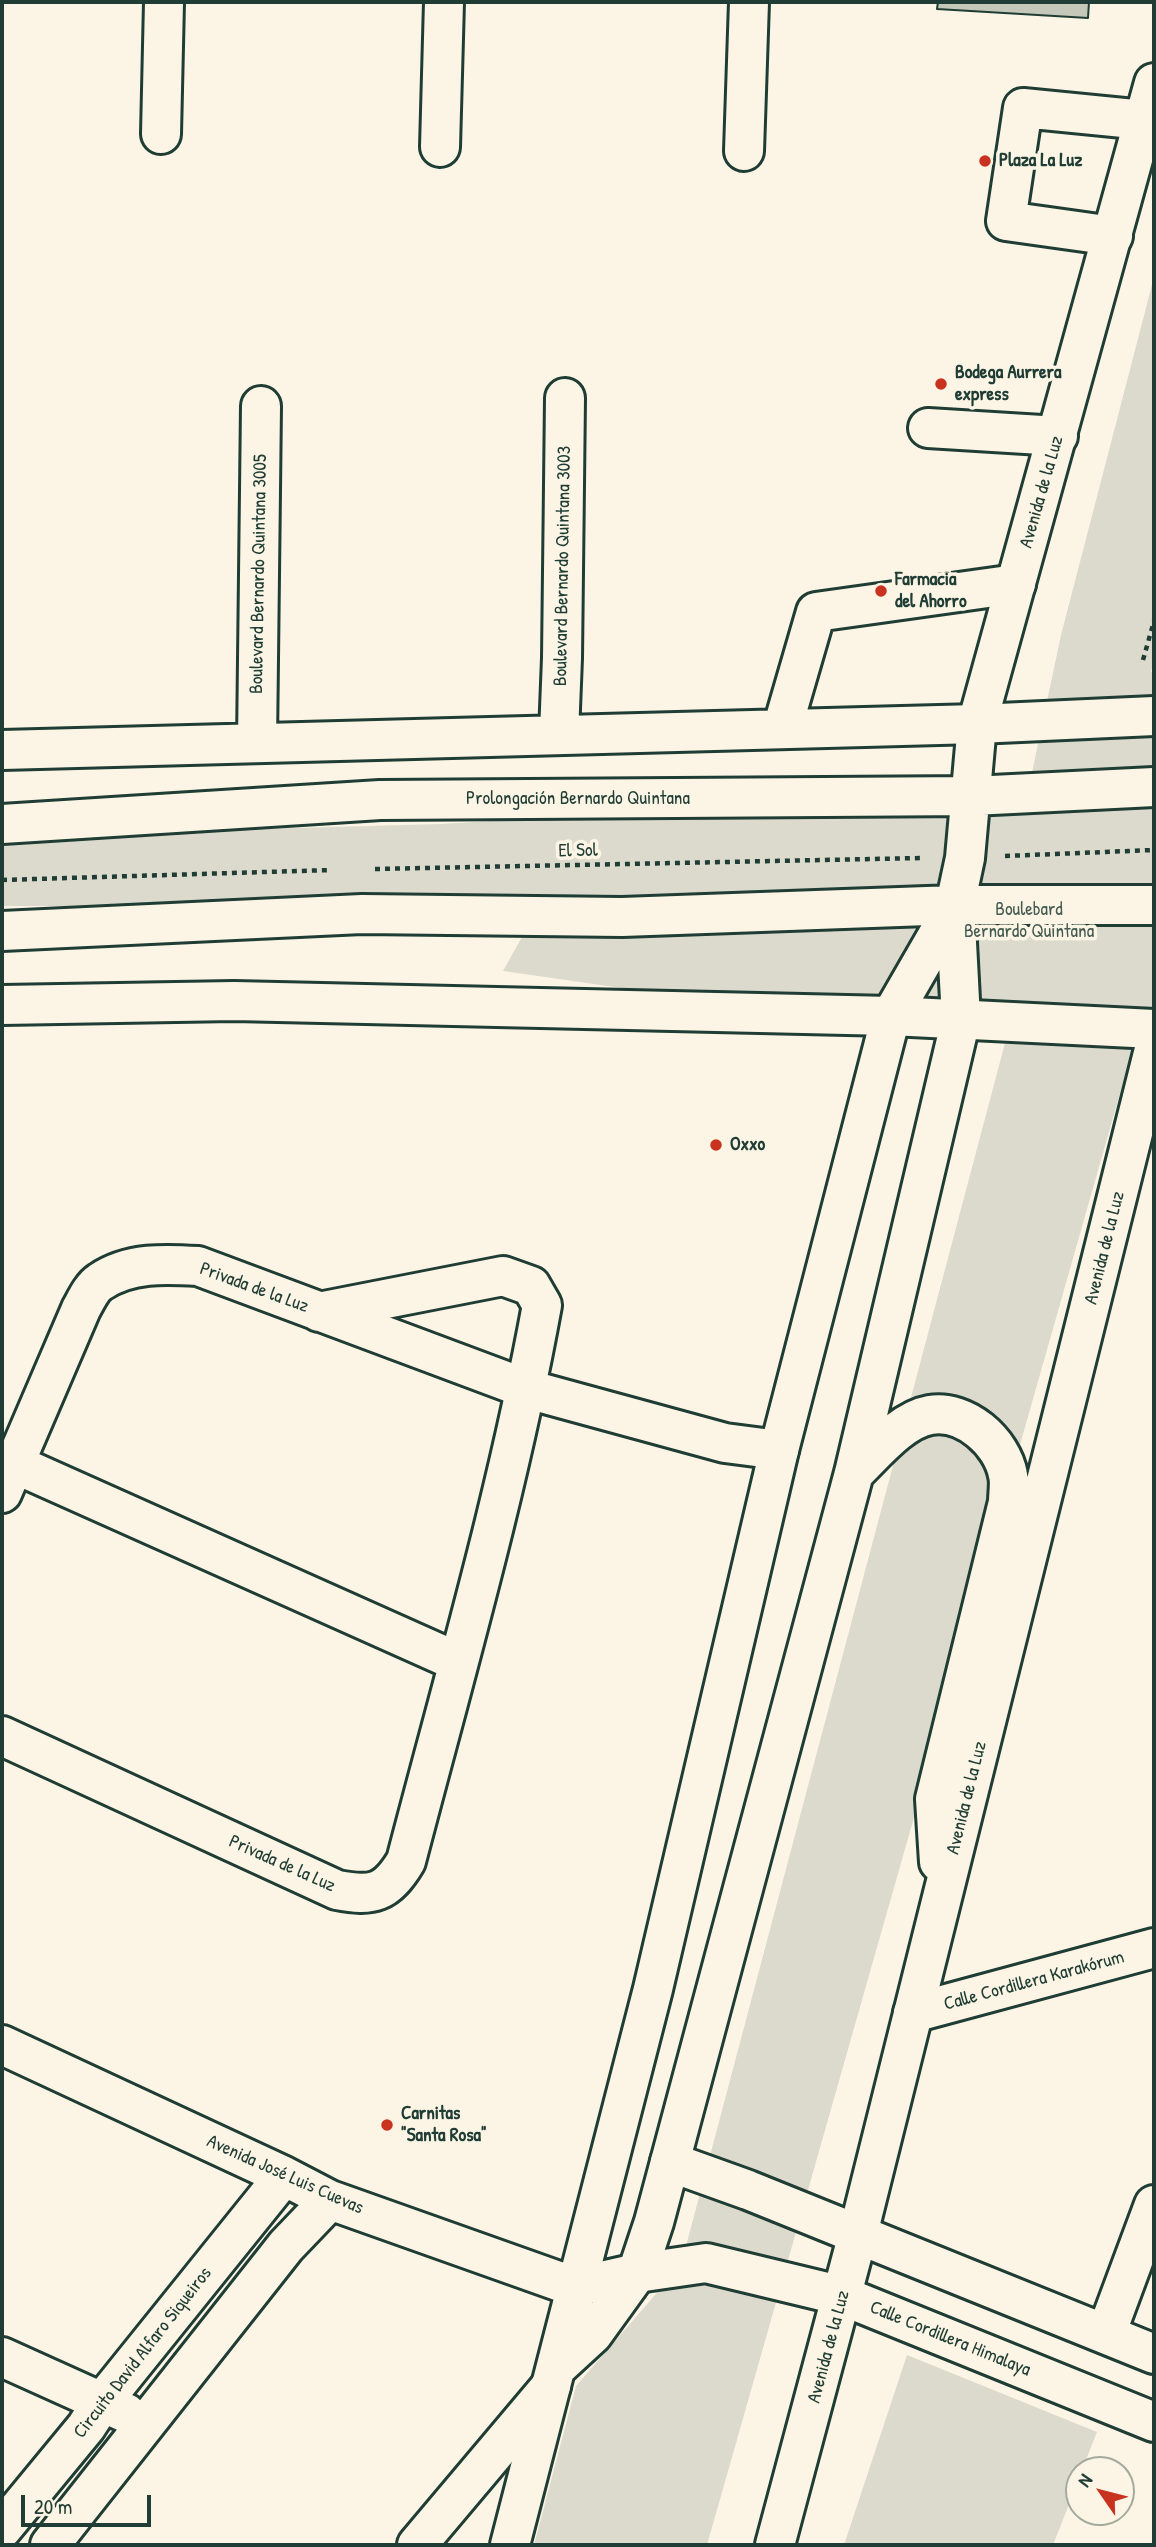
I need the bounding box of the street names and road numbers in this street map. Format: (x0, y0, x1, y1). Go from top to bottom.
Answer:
street label: Avenida de la Luz (1015, 433, 1069, 551)
street label: Boulevard Bernardo Quintana 3003 (550, 446, 576, 686)
street label: Boulevard Bernardo Quintana 3005 (246, 454, 272, 694)
street label: Prolongación Bernardo Quintana (466, 788, 690, 810)
street label: El Sol (558, 839, 598, 863)
street label: Avenida de la Luz (1080, 1189, 1130, 1307)
street label: Privada de la Luz (197, 1258, 311, 1318)
street label: Avenida de la Luz (942, 1739, 992, 1857)
street label: Privada de la Luz (225, 1830, 339, 1898)
street label: Calle Cordillera Karakórum (941, 1946, 1127, 2016)
street label: Avenida José Luis Cuevas (203, 2130, 367, 2220)
street label: Circuito David Alfaro Siqueiros (69, 2263, 217, 2443)
street label: Avenida de la Luz (803, 2288, 855, 2406)
street label: Calle Cordillera Himalaya (866, 2296, 1034, 2382)

